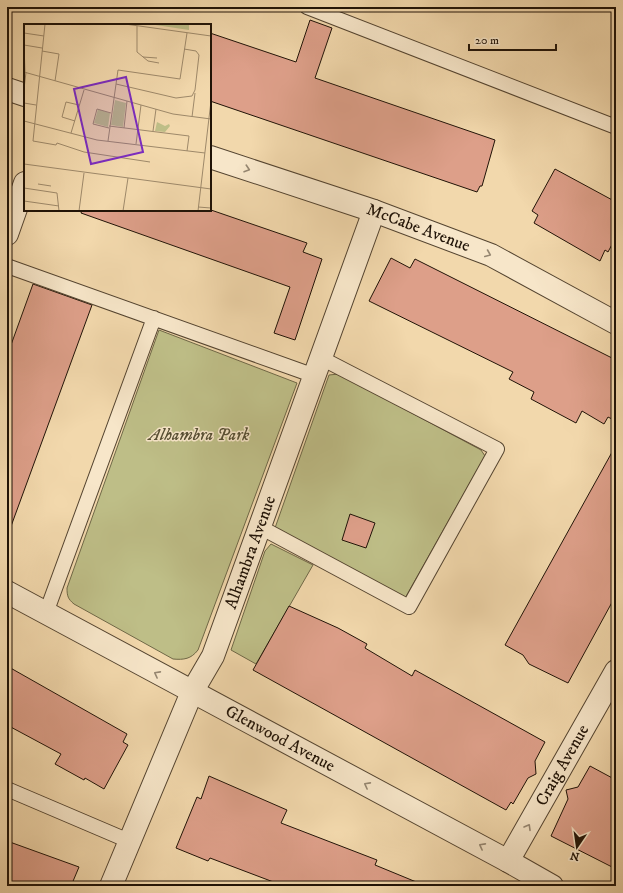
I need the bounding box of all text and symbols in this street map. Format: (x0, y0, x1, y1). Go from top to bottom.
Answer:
inset map (24, 24, 211, 211)
scale bar (469, 26, 556, 52)
text: 20 m (475, 33, 499, 48)
one-way arrow (243, 164, 250, 173)
street label: McCabe Avenue (363, 198, 473, 257)
one-way arrow (485, 250, 492, 258)
park label: Alhambra Park (147, 424, 250, 446)
street label: Alhambra Avenue (220, 493, 281, 612)
one-way arrow (154, 671, 161, 678)
street label: Glenwood Avenue (221, 700, 339, 777)
street label: Craig Avenue (531, 721, 594, 810)
one-way arrow (364, 783, 371, 790)
one-way arrow (523, 824, 530, 831)
north arrow (557, 827, 597, 867)
one-way arrow (478, 844, 486, 851)
text: N (569, 848, 581, 864)

